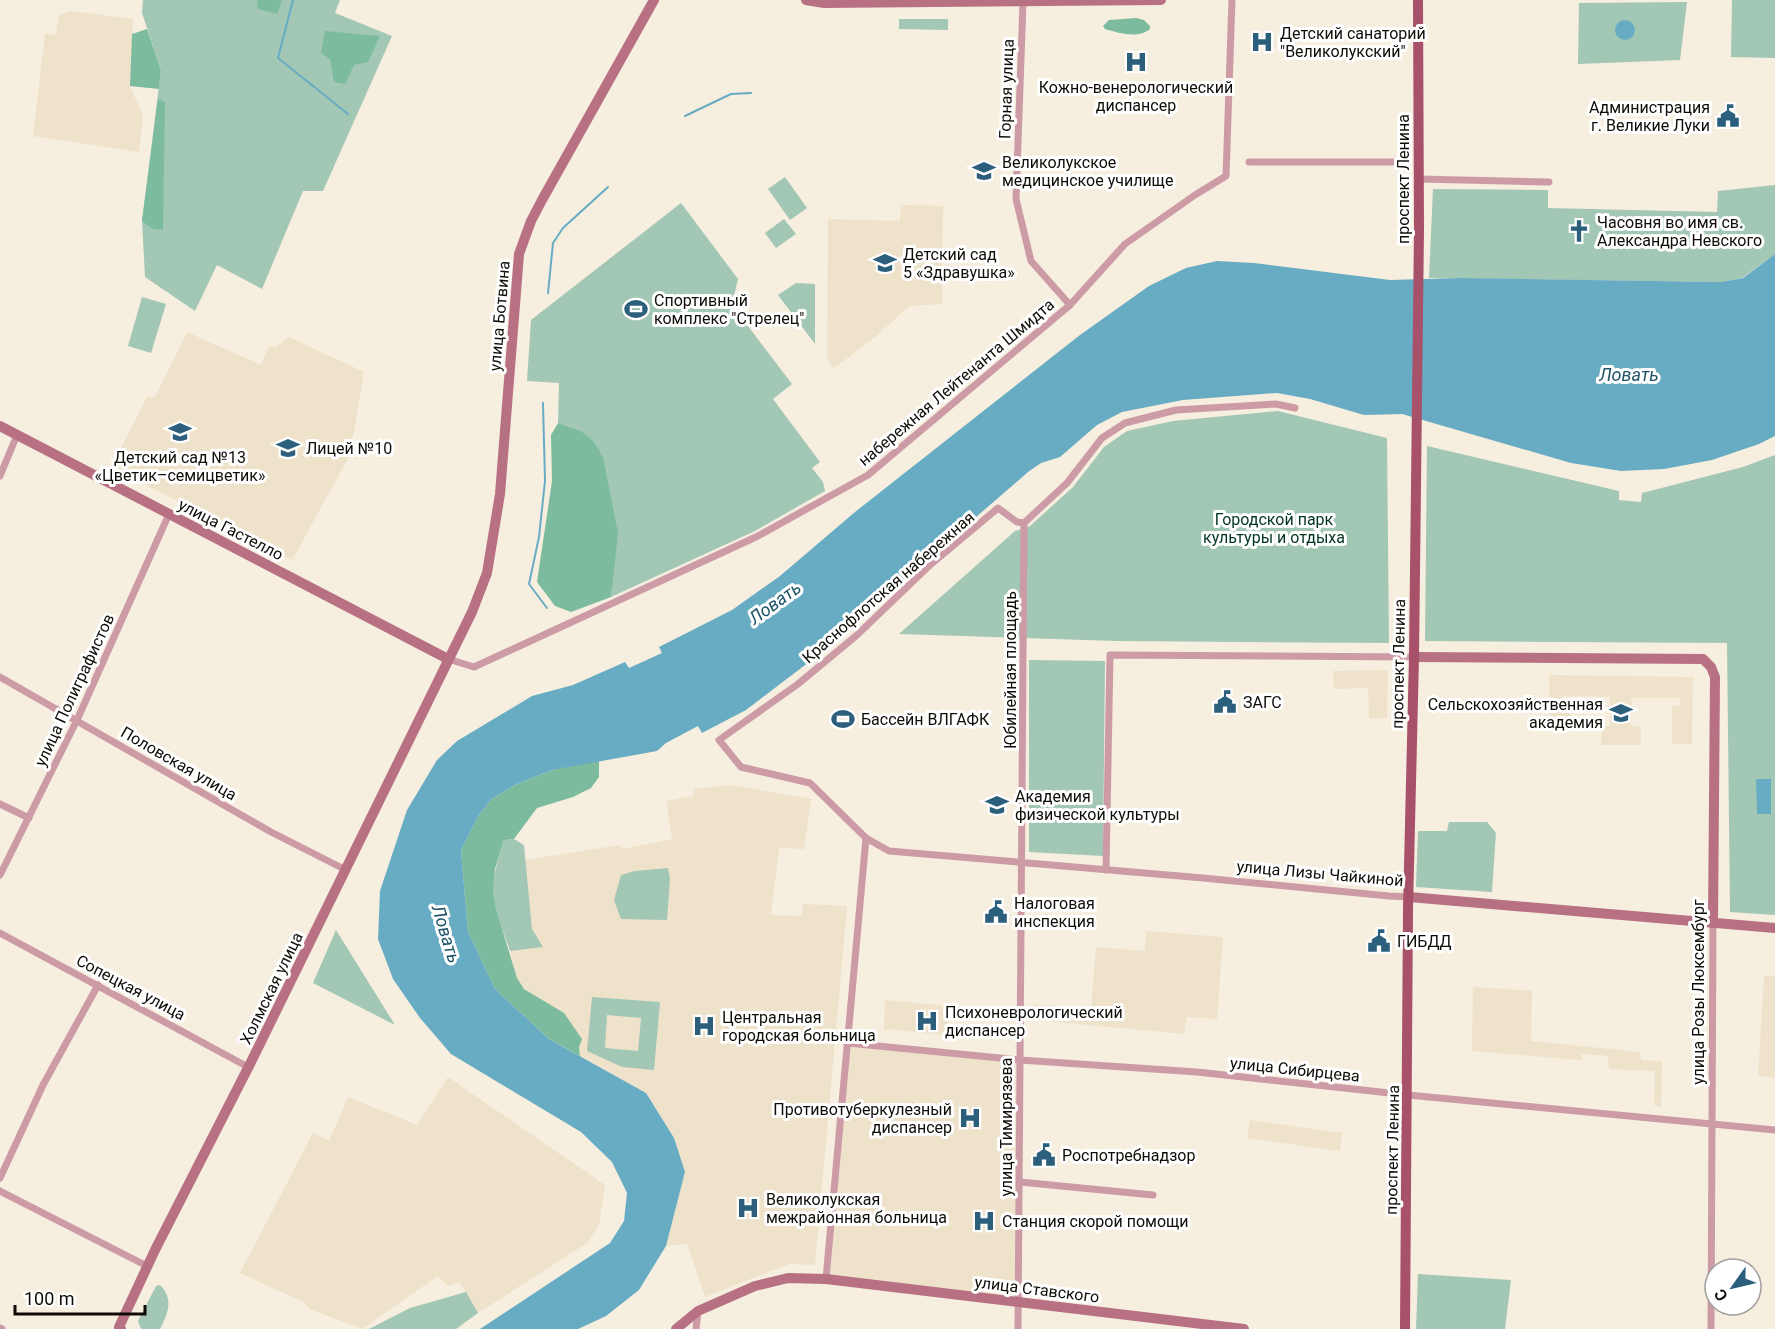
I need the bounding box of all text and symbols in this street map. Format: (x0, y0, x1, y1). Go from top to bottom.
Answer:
place label: Детский санаторий "Великолукский" (1280, 24, 1426, 61)
hospital icon: Детский санаторий "Великолукский" (1249, 29, 1275, 55)
street label: Горная улица (995, 39, 1018, 139)
hospital icon: Кожно-венерологический диспансер (1123, 49, 1149, 75)
place label: Кожно-венерологический диспансер (1039, 78, 1233, 115)
place label: Администрация г. Великие Луки (1589, 98, 1710, 135)
public building icon: Администрация г. Великие Луки (1715, 103, 1741, 129)
street label: проспект Ленина (1394, 114, 1413, 244)
place label: Великолукское медицинское училище (1002, 153, 1173, 190)
school or university icon: Великолукское медицинское училище (971, 158, 997, 184)
place label: Часовня во имя св. Александра Невского (1597, 213, 1762, 250)
church icon: Часовня во имя св. Александра Невского (1566, 218, 1592, 244)
place label: Детский сад 5 «Здравушка» (903, 245, 1015, 282)
school or university icon: Детский сад 5 «Здравушка» (872, 250, 898, 276)
street label: улица Ботвина (485, 260, 514, 372)
place label: Спортивный комплекс "Стрелец" (654, 291, 804, 328)
street label: набережная Лейтенанта Шмидта (855, 295, 1058, 470)
sports icon: Спортивный комплекс "Стрелец" (623, 296, 649, 322)
water label: Ловать (1598, 364, 1659, 385)
school or university icon: Детский сад №13 «Цветик–семицветик» (167, 419, 193, 445)
school or university icon: Лицей №10 (275, 435, 301, 461)
place label: Лицей №10 (306, 439, 392, 458)
place label: Детский сад №13 «Цветик–семицветик» (95, 448, 265, 485)
street label: улица Гастелло (175, 495, 286, 564)
street label: Краснофлотская набережная (799, 508, 978, 667)
park label: Городской парк культуры и отдыха (1203, 510, 1345, 547)
water label: Ловать (744, 577, 805, 629)
street label: Юбилейная площадь (1001, 591, 1020, 749)
street label: проспект Ленина (1388, 599, 1409, 729)
street label: улица Полиграфистов (31, 611, 118, 769)
public building icon: ЗАГС (1212, 689, 1238, 715)
place label: ЗАГС (1243, 693, 1282, 712)
place label: Сельскохозяйственная академия (1428, 695, 1603, 732)
school or university icon: Сельскохозяйственная академия (1608, 700, 1634, 726)
sports icon: Бассейн ВЛГАФК (830, 706, 856, 732)
place label: Бассейн ВЛГАФК (861, 710, 990, 729)
street label: Половская улица (118, 723, 240, 804)
place label: Aкадемия физической культуры (1015, 787, 1180, 824)
school or university icon: Aкадемия физической культуры (984, 792, 1010, 818)
street label: улица Лизы Чайкиной (1236, 857, 1404, 890)
place label: Налоговая инспекция (1014, 894, 1095, 931)
public building icon: Налоговая инспекция (983, 899, 1009, 925)
street label: улица Розы Люксембург (1689, 899, 1708, 1085)
water label: Ловать (427, 901, 465, 965)
public building icon: ГИБДД (1366, 928, 1392, 954)
street label: Холмская улица (236, 929, 307, 1047)
place label: ГИБДД (1397, 932, 1452, 951)
street label: Сопецкая улица (73, 951, 189, 1024)
place label: Психоневрологический диспансер (945, 1003, 1123, 1040)
place label: Центральная городская больница (722, 1008, 876, 1045)
hospital icon: Психоневрологический диспансер (914, 1008, 940, 1034)
hospital icon: Центральная городская больница (691, 1013, 717, 1039)
street label: улица Сибирцева (1229, 1053, 1361, 1086)
street label: улица Тимирязева (997, 1058, 1016, 1196)
street label: проспект Ленина (1382, 1085, 1403, 1215)
place label: Противотуберкулезный диспансер (773, 1100, 952, 1137)
hospital icon: Противотуберкулезный диспансер (957, 1105, 983, 1131)
public building icon: Роспотребнадзор (1031, 1142, 1057, 1168)
place label: Роспотребнадзор (1062, 1146, 1195, 1165)
place label: Великолукская межрайонная больница (766, 1190, 947, 1227)
hospital icon: Великолукская межрайонная больница (735, 1195, 761, 1221)
hospital icon: Станция скорой помощи (971, 1208, 997, 1234)
place label: Станция скорой помощи (1002, 1212, 1189, 1231)
north arrow (1703, 1257, 1763, 1317)
street label: улица Ставского (974, 1272, 1100, 1307)
scale bar (15, 1278, 146, 1316)
text: С (1710, 1285, 1732, 1305)
text: 100 m (24, 1288, 75, 1309)

